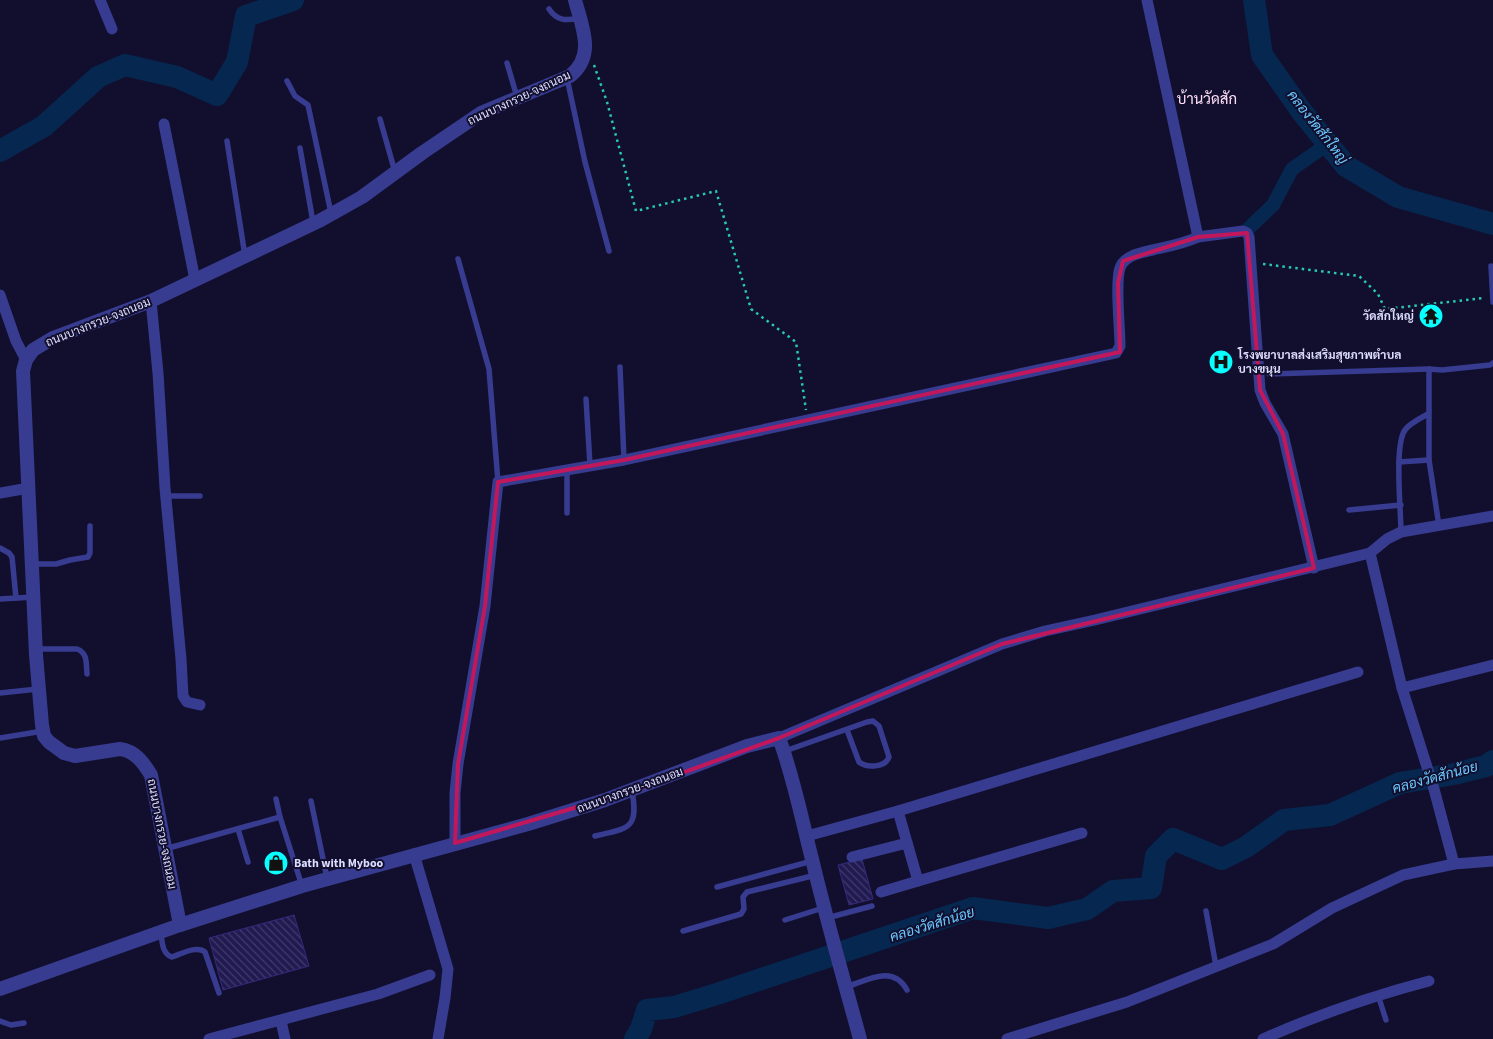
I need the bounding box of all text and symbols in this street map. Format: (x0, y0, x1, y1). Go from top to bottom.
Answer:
street label: ถนนบางกรวย-จงถนอม (465, 67, 574, 130)
water label: คลองวัดสักใหญ่ (1282, 86, 1353, 170)
district label: บ้านวัดสัก (1177, 89, 1237, 110)
street label: ถนนบางกรวย-จงถนอม (43, 294, 153, 351)
temple icon: วัดสักใหญ่ (1418, 303, 1444, 329)
place label: วัดสักใหญ่ (1363, 308, 1414, 325)
place label: โรงพยาบาลส่งเสริมสุขภาพตำบล บางขนุน (1237, 347, 1401, 378)
hospital icon: โรงพยาบาลส่งเสริมสุขภาพตำบล บางขนุน (1208, 349, 1234, 375)
water label: คลองวัดสักน้อย (1390, 757, 1480, 799)
street label: ถนนบางกรวย-จงถนอม (575, 763, 686, 818)
street label: ถนนบางกรวย-จงถนอม (142, 778, 181, 891)
shop icon: Bath with Myboo (263, 850, 289, 876)
place label: Bath with Myboo (294, 855, 384, 872)
water label: คลองวัดสักน้อย (887, 903, 977, 947)

